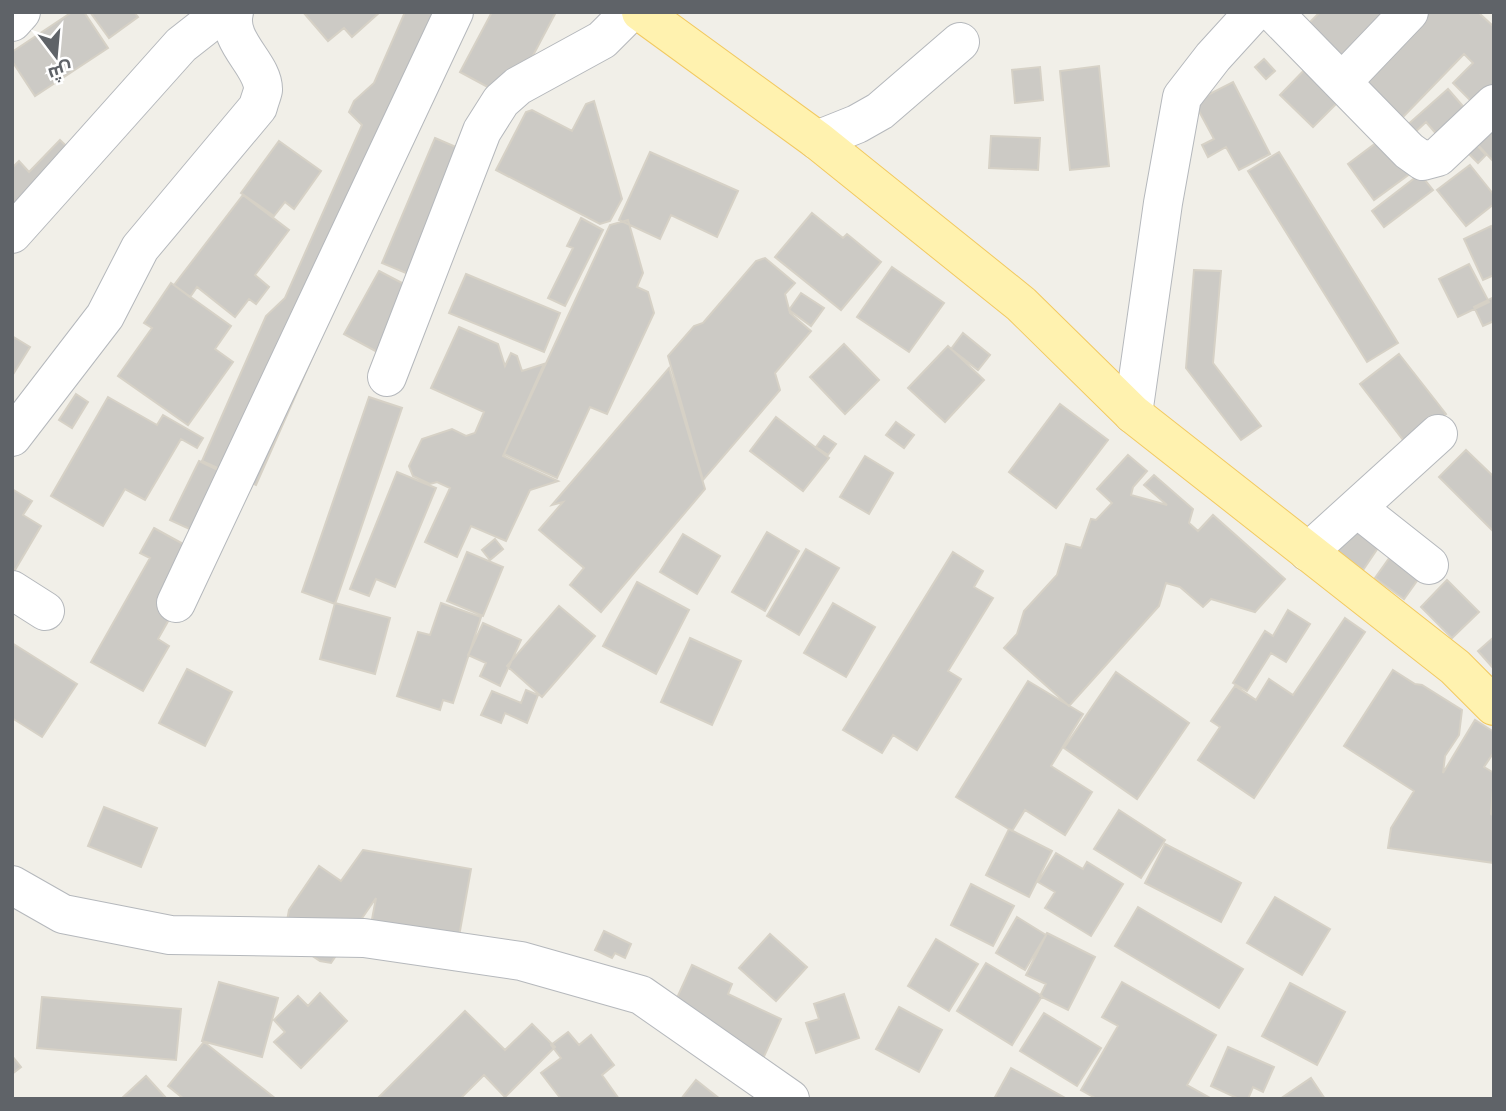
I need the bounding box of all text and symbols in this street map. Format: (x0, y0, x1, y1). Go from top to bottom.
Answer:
north arrow (21, 21, 91, 91)
text: ش (46, 57, 76, 87)

